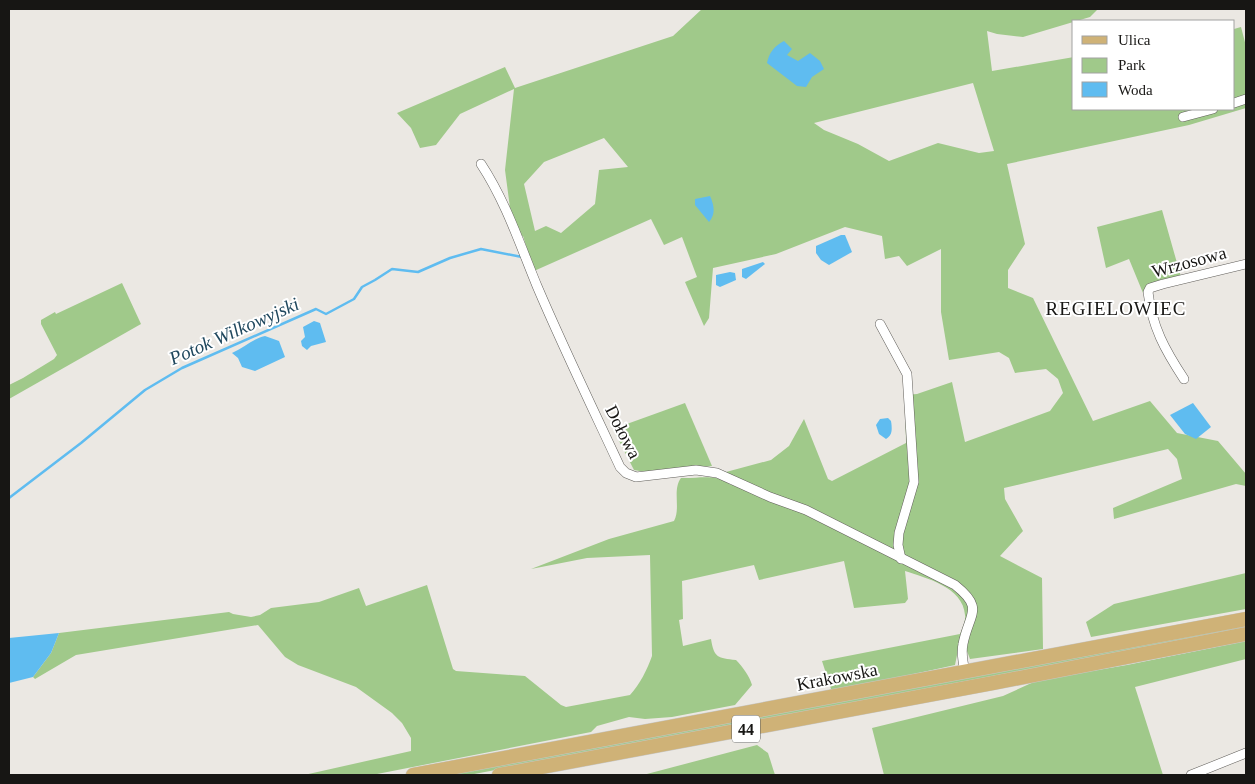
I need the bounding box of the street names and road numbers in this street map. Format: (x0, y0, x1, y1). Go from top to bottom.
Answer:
street label: Wrzosowa (1150, 242, 1228, 282)
street label: Dołowa (601, 402, 645, 462)
street label: Krakowska (795, 659, 879, 695)
road number: 44 (732, 716, 760, 742)

